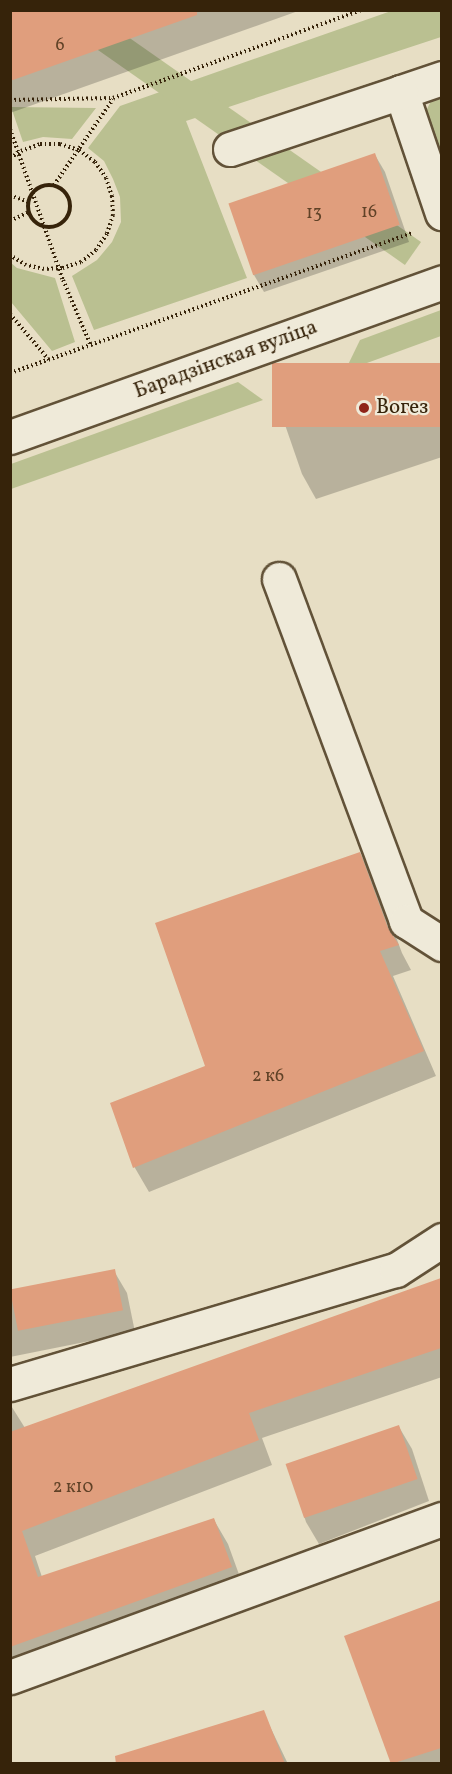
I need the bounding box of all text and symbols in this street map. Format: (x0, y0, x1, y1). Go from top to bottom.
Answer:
house number: 6 (55, 35, 65, 57)
house number: 16 (361, 202, 377, 224)
house number: 13 (306, 203, 322, 225)
street label: Барадзінская вуліца (131, 315, 321, 405)
place label: Вогез (376, 395, 428, 421)
marker: Вогез (357, 401, 371, 415)
house number: 2 к6 (252, 1066, 284, 1088)
house number: 2 к10 (53, 1477, 93, 1499)

